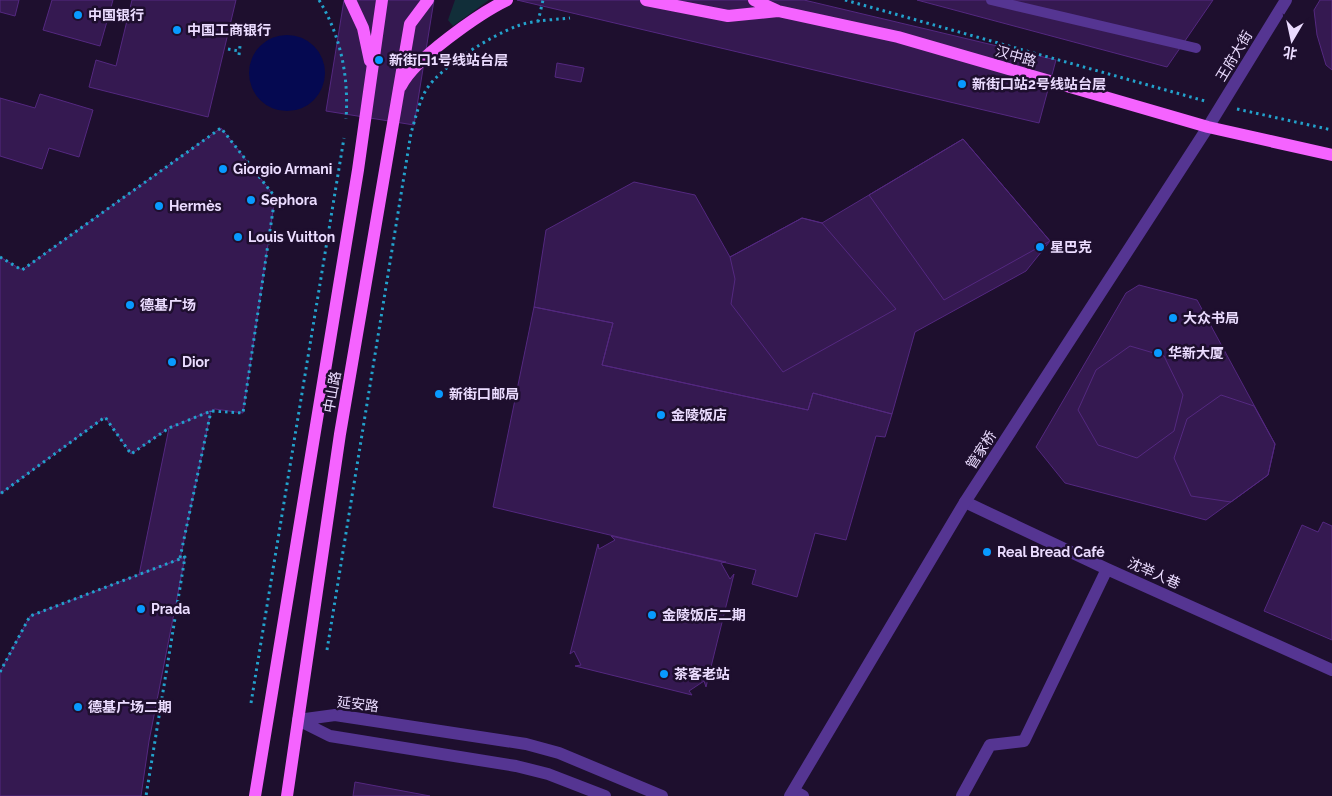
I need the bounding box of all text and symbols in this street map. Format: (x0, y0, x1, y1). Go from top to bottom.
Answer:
place label: 中国银行 (88, 7, 144, 23)
marker: 中国银行 (72, 9, 84, 21)
north arrow (1267, 15, 1317, 65)
place label: 中国工商银行 (187, 22, 271, 38)
marker: 中国工商银行 (171, 24, 183, 36)
street label: 王府大街 (1213, 28, 1255, 84)
street label: 汉中路 (994, 43, 1038, 69)
text: 北 (1282, 44, 1298, 62)
place label: 新街口1号线站台层 (389, 52, 508, 68)
marker: 新街口1号线站台层 (373, 54, 385, 66)
place label: 新街口站2号线站台层 (972, 76, 1106, 92)
marker: 新街口站2号线站台层 (956, 78, 968, 90)
place label: Giorgio Armani (233, 161, 332, 177)
marker: Giorgio Armani (217, 163, 229, 175)
place label: Sephora (261, 192, 317, 208)
marker: Sephora (245, 194, 257, 206)
place label: Hermès (169, 198, 222, 214)
marker: Hermès (153, 200, 165, 212)
place label: Louis Vuitton (248, 229, 335, 245)
marker: Louis Vuitton (232, 231, 244, 243)
place label: 星巴克 (1050, 239, 1092, 255)
marker: 星巴克 (1034, 241, 1046, 253)
place label: 德基广场 (140, 297, 196, 313)
marker: 德基广场 (124, 299, 136, 311)
place label: 大众书局 (1183, 310, 1239, 326)
marker: 大众书局 (1167, 312, 1179, 324)
place label: 华新大厦 (1168, 345, 1224, 361)
marker: 华新大厦 (1152, 347, 1164, 359)
place label: Dior (182, 354, 210, 370)
marker: Dior (166, 356, 178, 368)
street label: 中山路 (320, 370, 344, 414)
place label: 新街口邮局 (449, 386, 519, 402)
marker: 新街口邮局 (433, 388, 445, 400)
place label: 金陵饭店 (671, 407, 727, 423)
marker: 金陵饭店 (655, 409, 667, 421)
street label: 管家桥 (963, 428, 999, 472)
place label: Real Bread Café (997, 544, 1105, 560)
marker: Real Bread Café (981, 546, 993, 558)
street label: 沈举人巷 (1125, 554, 1183, 592)
place label: Prada (151, 601, 190, 617)
marker: Prada (135, 603, 147, 615)
place label: 金陵饭店二期 (662, 607, 746, 623)
marker: 金陵饭店二期 (646, 609, 658, 621)
place label: 茶客老站 (674, 666, 730, 682)
marker: 茶客老站 (658, 668, 670, 680)
street label: 延安路 (336, 694, 380, 714)
place label: 德基广场二期 (88, 699, 172, 715)
marker: 德基广场二期 (72, 701, 84, 713)

